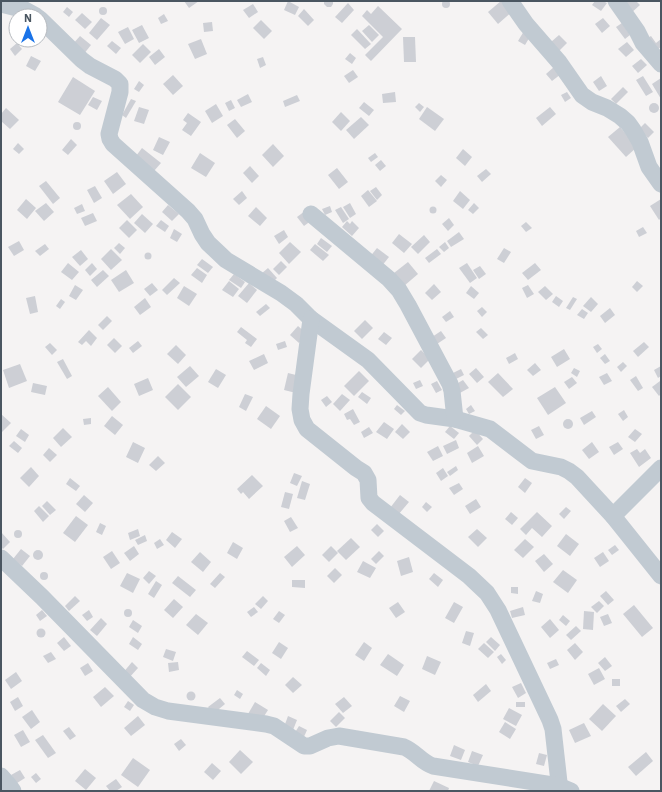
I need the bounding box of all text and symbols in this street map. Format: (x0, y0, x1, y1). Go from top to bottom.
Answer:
north arrow (8, 8, 48, 48)
text: N (24, 11, 32, 25)

